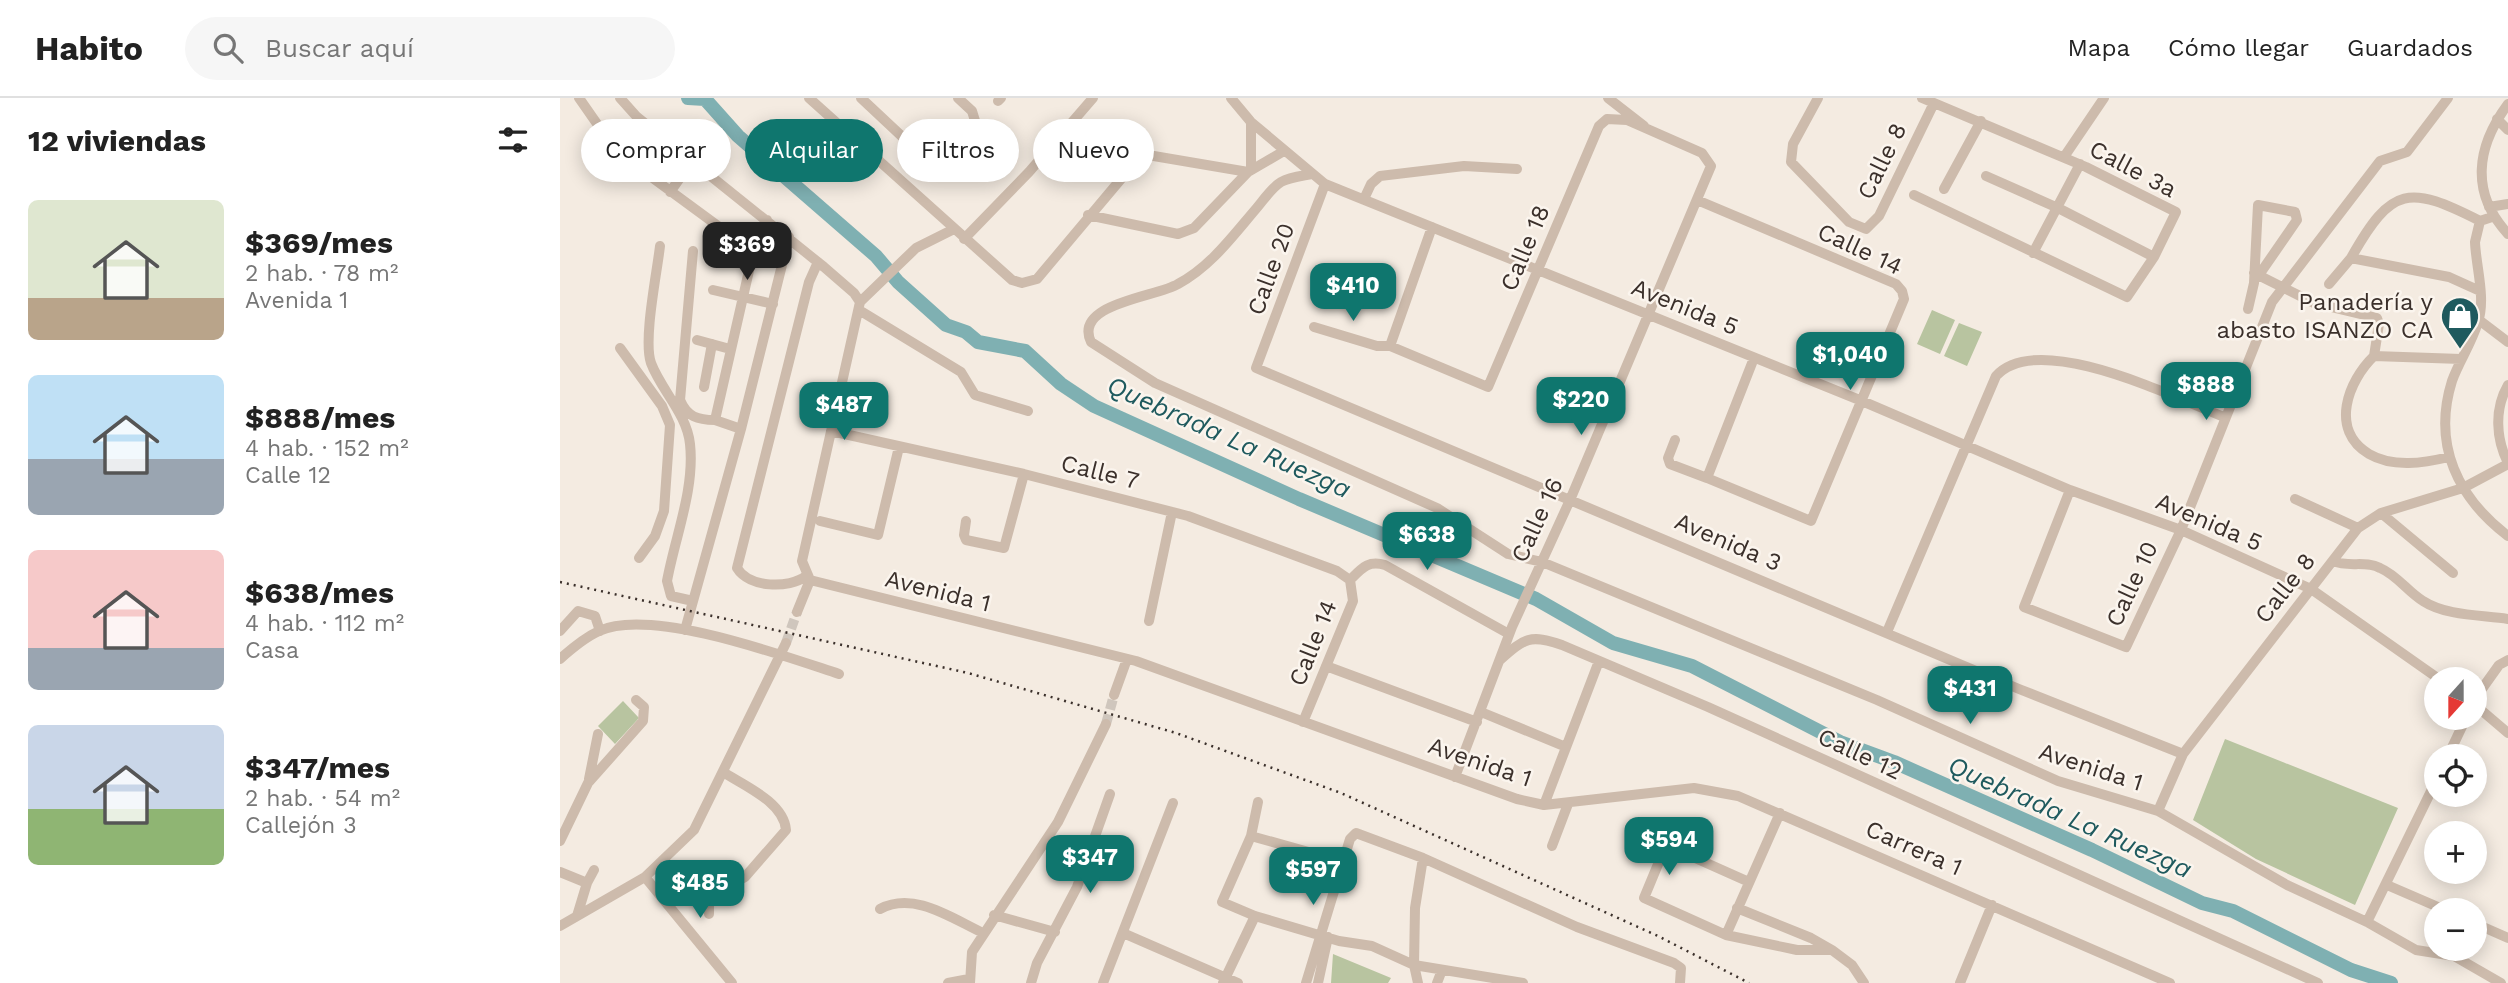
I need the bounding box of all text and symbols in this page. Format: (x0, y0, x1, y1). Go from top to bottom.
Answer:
search box (185, 17, 675, 80)
text: Habito (35, 29, 143, 68)
icon: search (209, 29, 247, 67)
text: Buscar aquí (265, 33, 414, 63)
text: Mapa (2068, 34, 2130, 62)
text: Cómo llegar (2168, 34, 2309, 62)
text: Guardados (2347, 34, 2473, 62)
street label: Calle 8 (1852, 118, 1912, 204)
chip: Comprar (581, 119, 731, 182)
chip: Alquilar (745, 119, 883, 182)
chip: Filtros (897, 119, 1019, 182)
chip: Nuevo (1033, 119, 1154, 182)
icon: filters (494, 121, 532, 159)
text: 12 viviendas (28, 123, 206, 158)
street label: Calle 3a (2085, 134, 2181, 204)
street label: Calle 18 (1494, 201, 1556, 295)
street label: Calle 14 (1813, 217, 1907, 281)
street label: Calle 20 (1241, 219, 1301, 319)
pin: $369 (706, 222, 788, 282)
text: $369/mes (245, 225, 393, 260)
icon: home (84, 228, 168, 312)
text: $369 (719, 231, 775, 258)
text: 2 hab. · 78 m² (245, 260, 398, 287)
pin: $410 (1312, 264, 1394, 323)
text: $410 (1326, 272, 1380, 299)
street label: Avenida 5 (1627, 273, 1743, 341)
text: Avenida 1 (245, 287, 348, 314)
place label: Panadería y abasto ISANZO CA (2217, 288, 2434, 344)
shop icon: Panadería y abasto ISANZO CA (2439, 295, 2481, 350)
pin: $1,040 (1793, 332, 1907, 392)
text: $1,040 (1812, 341, 1888, 368)
pin: $888 (2165, 362, 2247, 422)
water label: Quebrada La Ruezga (1102, 370, 1356, 504)
text: $888 (2177, 371, 2235, 398)
pin: $220 (1540, 378, 1622, 437)
pin: $487 (803, 382, 885, 442)
text: $220 (1553, 386, 1609, 413)
text: $487 (815, 391, 873, 418)
text: $888/mes (245, 400, 395, 435)
icon: home (84, 403, 168, 487)
text: 4 hab. · 152 m² (245, 435, 409, 462)
street label: Calle 7 (1058, 449, 1142, 495)
text: Calle 12 (245, 462, 331, 489)
street label: Calle 16 (1505, 473, 1569, 567)
street label: Avenida 5 (2152, 487, 2266, 557)
street label: Avenida 3 (1671, 507, 1785, 577)
pin: $638 (1386, 512, 1468, 572)
text: $638 (1399, 521, 1455, 548)
street label: Calle 10 (2100, 537, 2164, 631)
street label: Calle 8 (2249, 547, 2321, 629)
street label: Avenida 1 (882, 564, 994, 618)
text: $638/mes (245, 575, 394, 610)
icon: home (84, 578, 168, 662)
street label: Calle 14 (1283, 596, 1343, 690)
text: 4 hab. · 112 m² (245, 610, 404, 637)
text: Casa (245, 637, 299, 664)
pin: $431 (1929, 666, 2011, 726)
north arrow (2424, 667, 2487, 730)
map controls (2424, 667, 2487, 961)
text: $431 (1943, 675, 1997, 702)
street label: Calle 12 (1813, 722, 1907, 786)
street label: Avenida 1 (1424, 731, 1536, 793)
street label: Avenida 1 (2035, 737, 2147, 797)
button: locate (2424, 744, 2487, 807)
text: $347/mes (245, 750, 390, 785)
water label: Quebrada La Ruezga (1943, 750, 2197, 884)
icon: home (84, 753, 168, 837)
text: 2 hab. · 54 m² (245, 785, 400, 812)
text: Callejón 3 (245, 812, 357, 839)
street label: Carrera 1 (1861, 814, 1967, 882)
pin: $594 (1628, 818, 1710, 877)
button: + (2424, 821, 2487, 884)
text: $594 (1640, 826, 1698, 853)
pin: $347 (1049, 836, 1131, 895)
text: $347 (1062, 844, 1118, 871)
pin: $597 (1272, 848, 1354, 907)
text: $597 (1285, 856, 1341, 883)
pin: $485 (659, 860, 741, 920)
text: $485 (671, 869, 729, 896)
button: − (2424, 898, 2487, 961)

